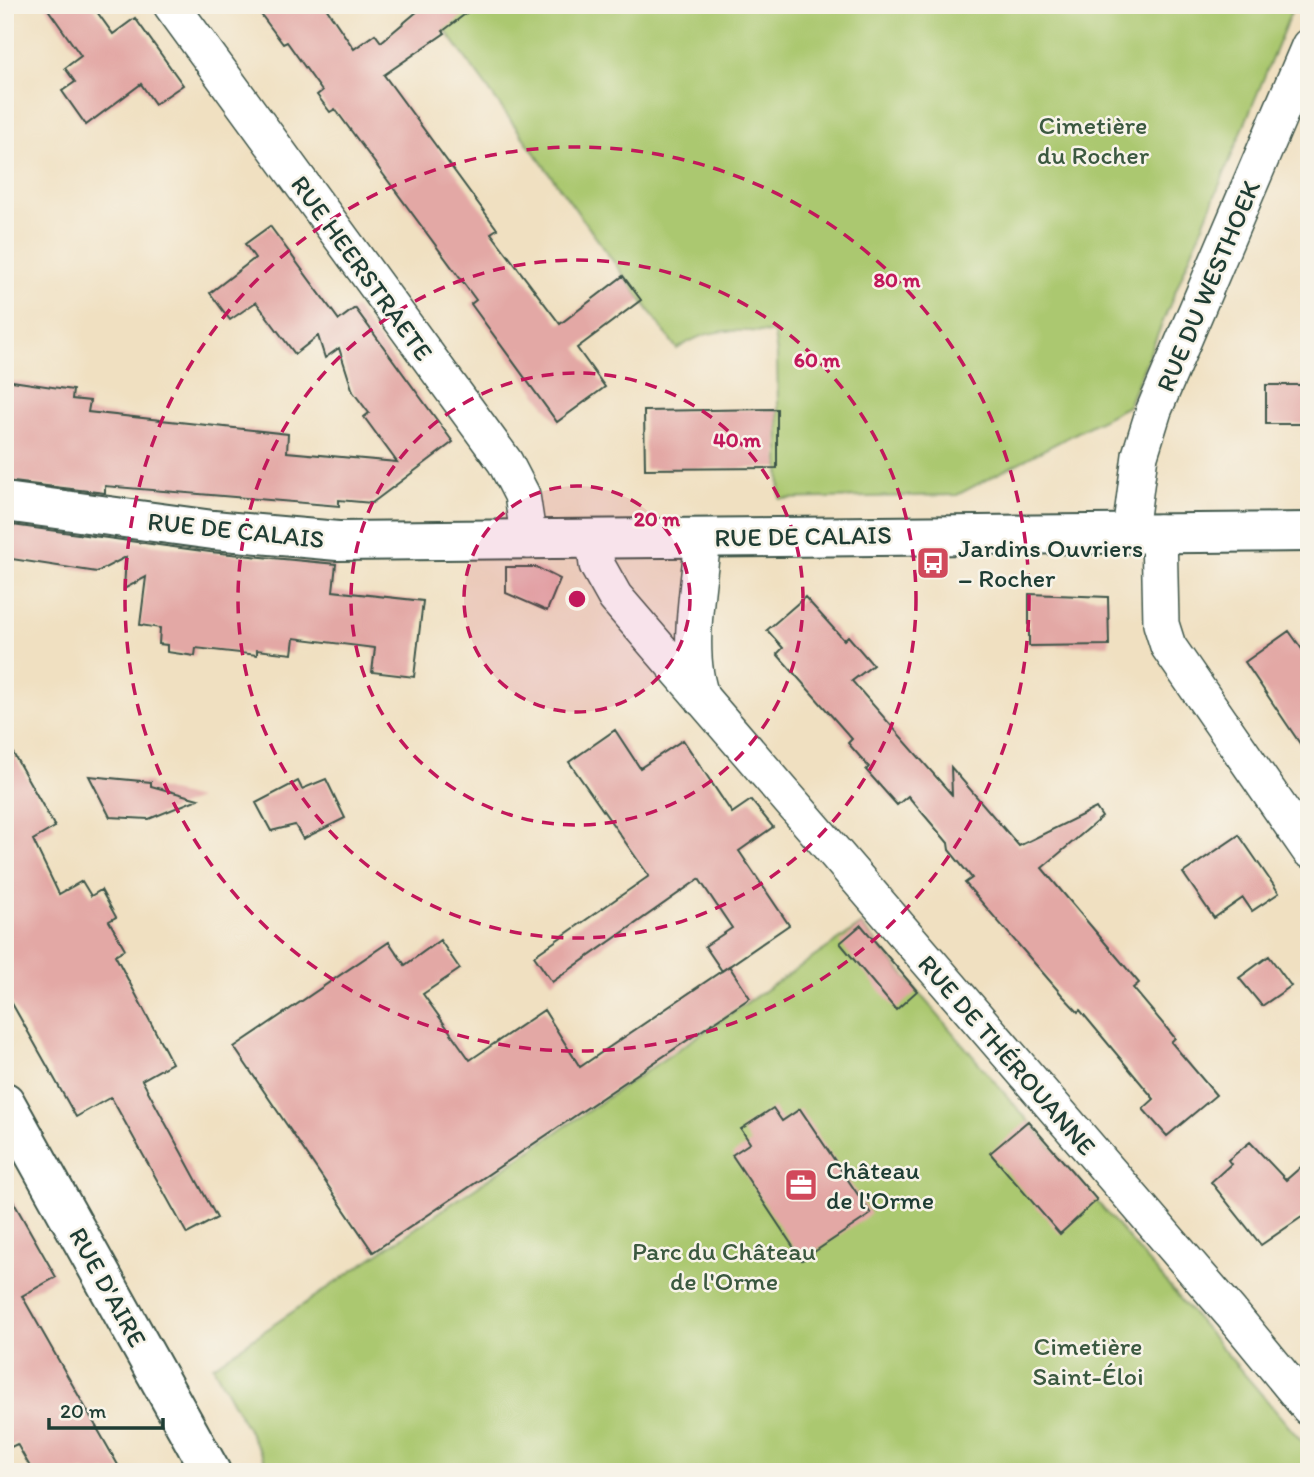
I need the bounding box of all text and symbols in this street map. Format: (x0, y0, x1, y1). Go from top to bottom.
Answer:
park label: Cimetière du Rocher (1037, 109, 1150, 171)
street label: RUE HEERSTRAETE (284, 169, 440, 367)
street label: RUE DU WESTHOEK (1149, 175, 1267, 396)
text: 80 m (874, 267, 921, 292)
text: 60 m (794, 347, 841, 372)
text: 40 m (713, 427, 761, 452)
street label: RUE DE CALAIS (146, 505, 326, 555)
text: 20 m (634, 506, 681, 531)
street label: RUE DE CALAIS (714, 518, 892, 554)
place label: Jardins Ouvriers – Rocher (958, 532, 1143, 594)
bus stop icon: Jardins Ouvriers – Rocher (914, 544, 952, 582)
centre of rings (565, 587, 589, 611)
street label: RUE DE THÉROUANNE (911, 948, 1103, 1162)
place label: Château de l'Orme (826, 1154, 934, 1216)
office icon: Château de l'Orme (782, 1166, 820, 1204)
street label: RUE D'AIRE (62, 1222, 154, 1352)
park label: Parc du Château de l'Orme (632, 1235, 816, 1297)
park label: Cimetière Saint-Éloi (1032, 1330, 1144, 1392)
scale bar (49, 1386, 163, 1430)
text: 20 m (60, 1398, 107, 1423)

